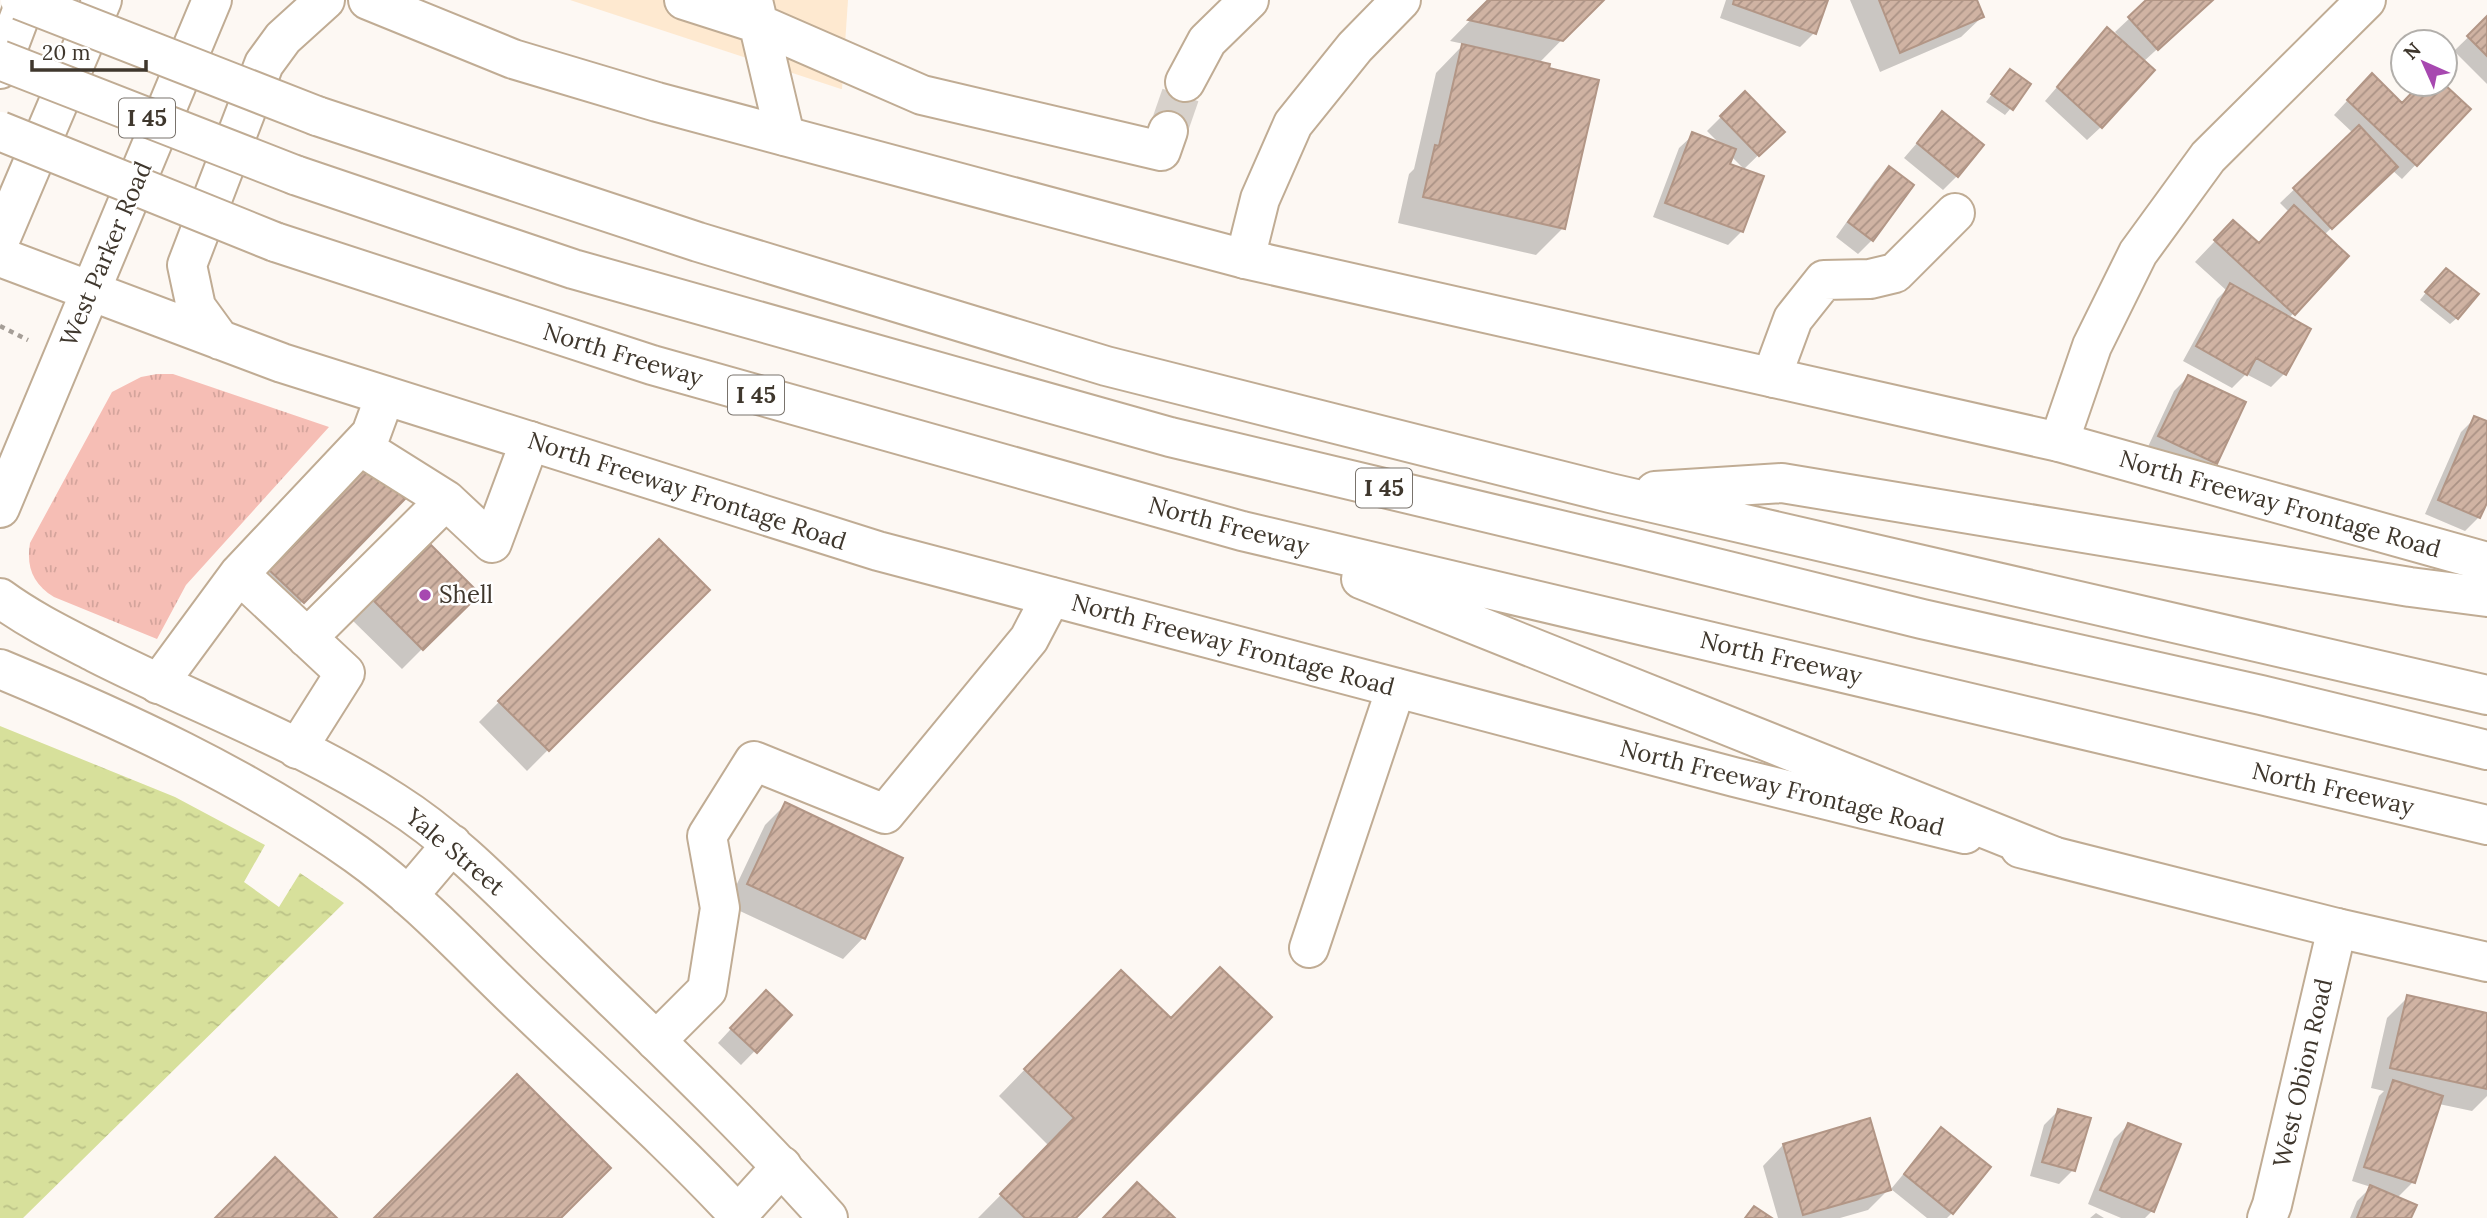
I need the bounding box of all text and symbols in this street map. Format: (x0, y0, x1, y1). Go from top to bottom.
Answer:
scale bar (32, 28, 145, 72)
north arrow (2389, 28, 2459, 98)
text: N (2398, 37, 2426, 65)
text: 20 m (42, 39, 91, 66)
road number: I 45 (119, 99, 175, 138)
street label: West Parker Road (53, 157, 158, 351)
street label: North Freeway (540, 316, 707, 394)
road number: I 45 (728, 376, 784, 414)
street label: North Freeway Frontage Road (524, 424, 850, 557)
street label: North Freeway Frontage Road (2116, 443, 2444, 564)
road number: I 45 (1356, 468, 1412, 508)
street label: North Freeway (1145, 489, 1313, 562)
place label: Shell (439, 579, 493, 610)
street label: North Freeway Frontage Road (1068, 586, 1398, 703)
marker: Shell (417, 587, 433, 603)
street label: North Freeway (1697, 624, 1865, 691)
street label: North Freeway Frontage Road (1617, 732, 1947, 843)
street label: North Freeway (2249, 755, 2417, 822)
street label: Yale Street (399, 800, 512, 903)
street label: West Obion Road (2266, 975, 2339, 1170)

